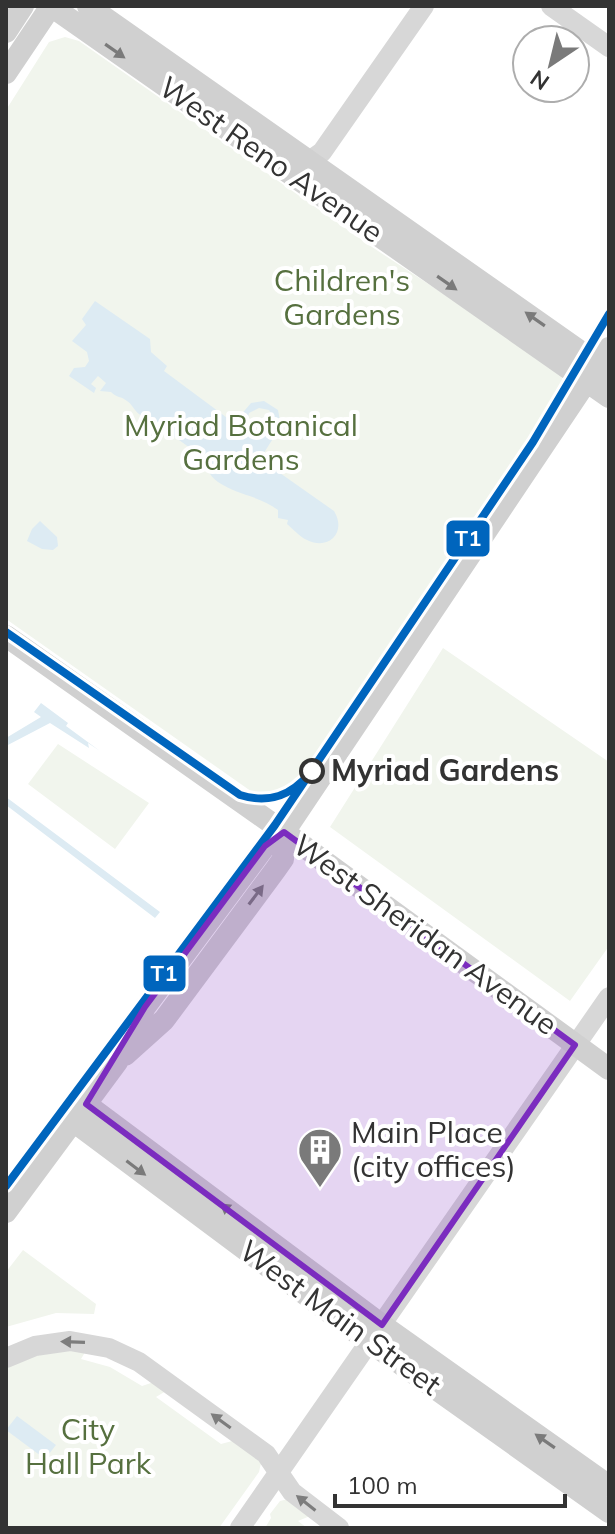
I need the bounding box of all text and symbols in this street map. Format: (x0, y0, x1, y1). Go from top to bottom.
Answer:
north arrow (511, 24, 591, 104)
one-way arrow (105, 43, 126, 58)
text: N (525, 64, 554, 97)
street label: West Reno Avenue (152, 68, 391, 251)
park label: Children's Gardens (274, 261, 410, 333)
one-way arrow (437, 275, 458, 290)
one-way arrow (524, 312, 545, 327)
park label: Myriad Botanical Gardens (124, 406, 358, 478)
line badge: T1 (445, 519, 491, 558)
text: T1 (455, 524, 481, 552)
place label: Myriad Gardens (331, 751, 559, 789)
marker: Myriad Gardens (300, 759, 324, 783)
street label: West Sheridan Avenue (286, 826, 565, 1043)
one-way arrow (248, 885, 264, 905)
line badge: T1 (142, 954, 187, 993)
text: T1 (151, 959, 177, 987)
place label: Main Place (city offices) (351, 1113, 516, 1185)
building icon: Main Place (city offices) (296, 1126, 344, 1189)
one-way arrow (126, 1159, 146, 1175)
one-way arrow (219, 1204, 240, 1220)
street label: West Main Street (232, 1231, 449, 1403)
one-way arrow (60, 1335, 85, 1348)
park label: City Hall Park (25, 1410, 152, 1482)
one-way arrow (210, 1414, 231, 1429)
one-way arrow (535, 1434, 556, 1449)
scale bar (335, 1458, 565, 1508)
text: 100 m (347, 1470, 418, 1500)
one-way arrow (296, 1495, 316, 1511)

